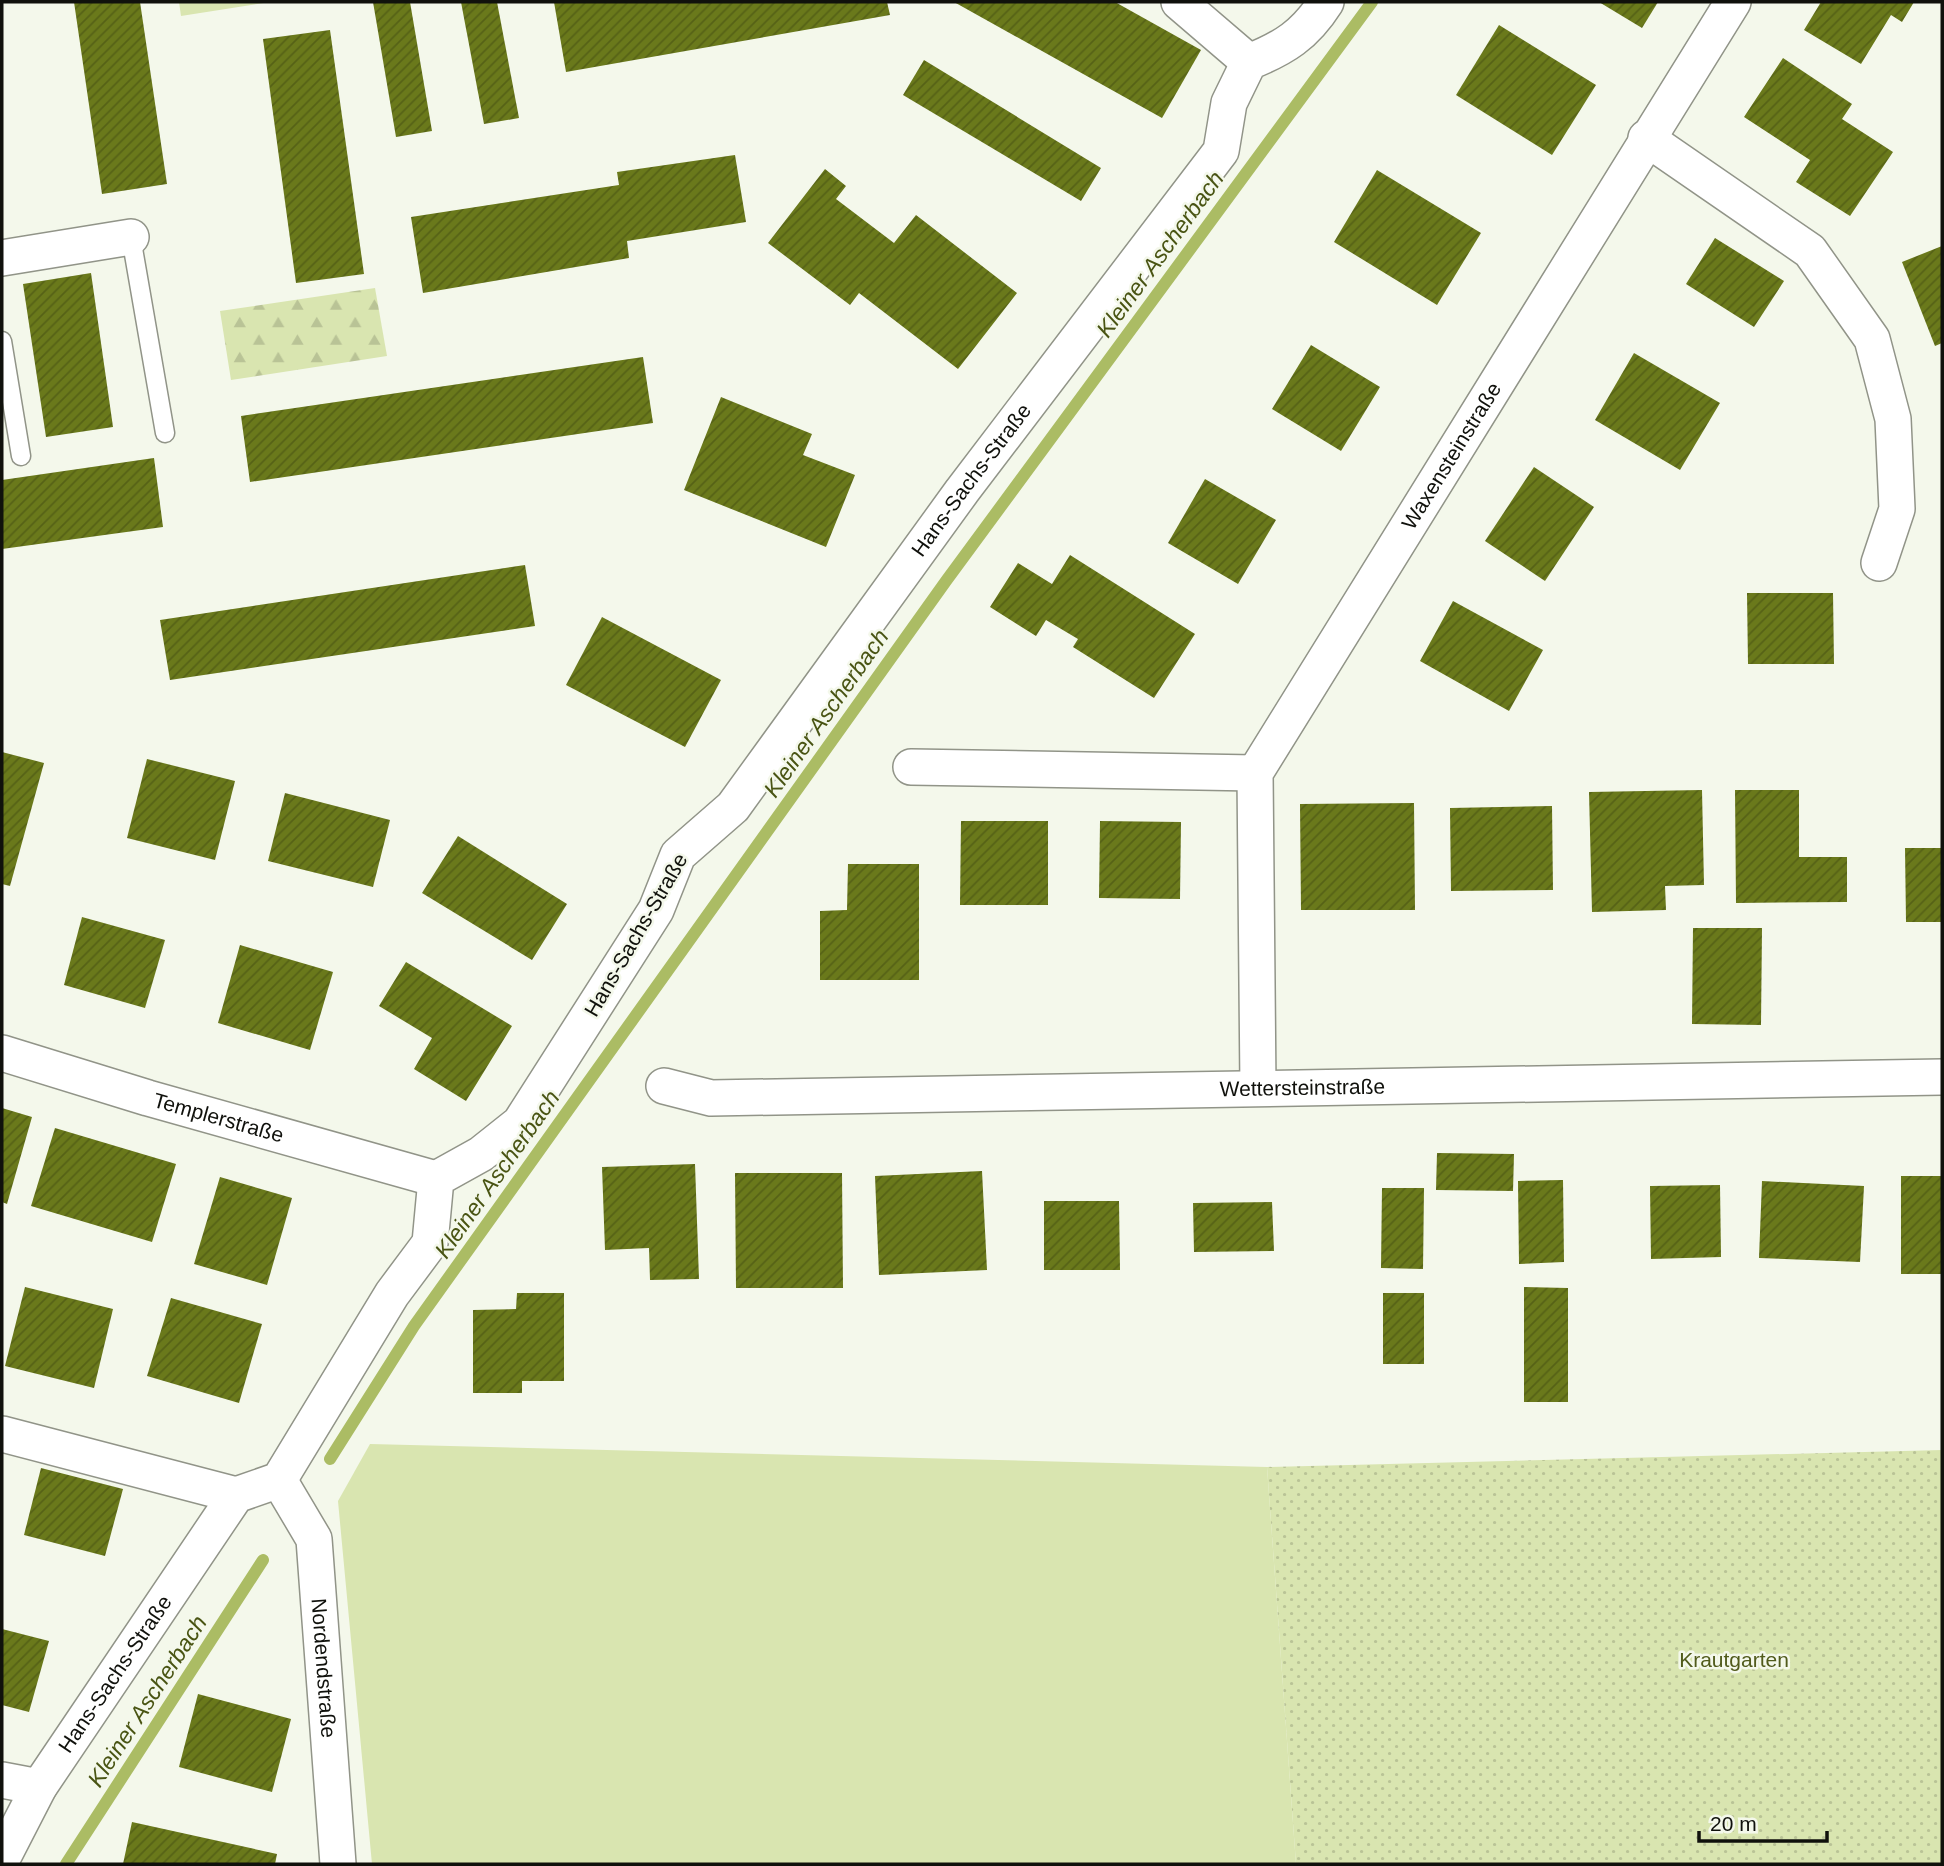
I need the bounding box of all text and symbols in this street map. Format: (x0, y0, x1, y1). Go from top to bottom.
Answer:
water label: Kleiner Ascherbach (1091, 166, 1229, 342)
street label: Waxensteinstraße (1397, 378, 1505, 533)
street label: Hans-Sachs-Straße (907, 399, 1035, 561)
water label: Kleiner Ascherbach (758, 624, 894, 802)
street label: Hans-Sachs-Straße (580, 849, 692, 1020)
street label: Wettersteinstraße (1219, 1075, 1385, 1100)
water label: Kleiner Ascherbach (429, 1085, 565, 1263)
street label: Templerstraße (151, 1088, 286, 1147)
street label: Hans-Sachs-Straße (54, 1591, 176, 1757)
street label: Nordendstraße (307, 1597, 341, 1739)
water label: Kleiner Ascherbach (82, 1611, 212, 1791)
park label: Krautgarten (1679, 1648, 1789, 1671)
scale bar (1699, 1800, 1827, 1844)
text: 20 m (1710, 1812, 1757, 1835)

